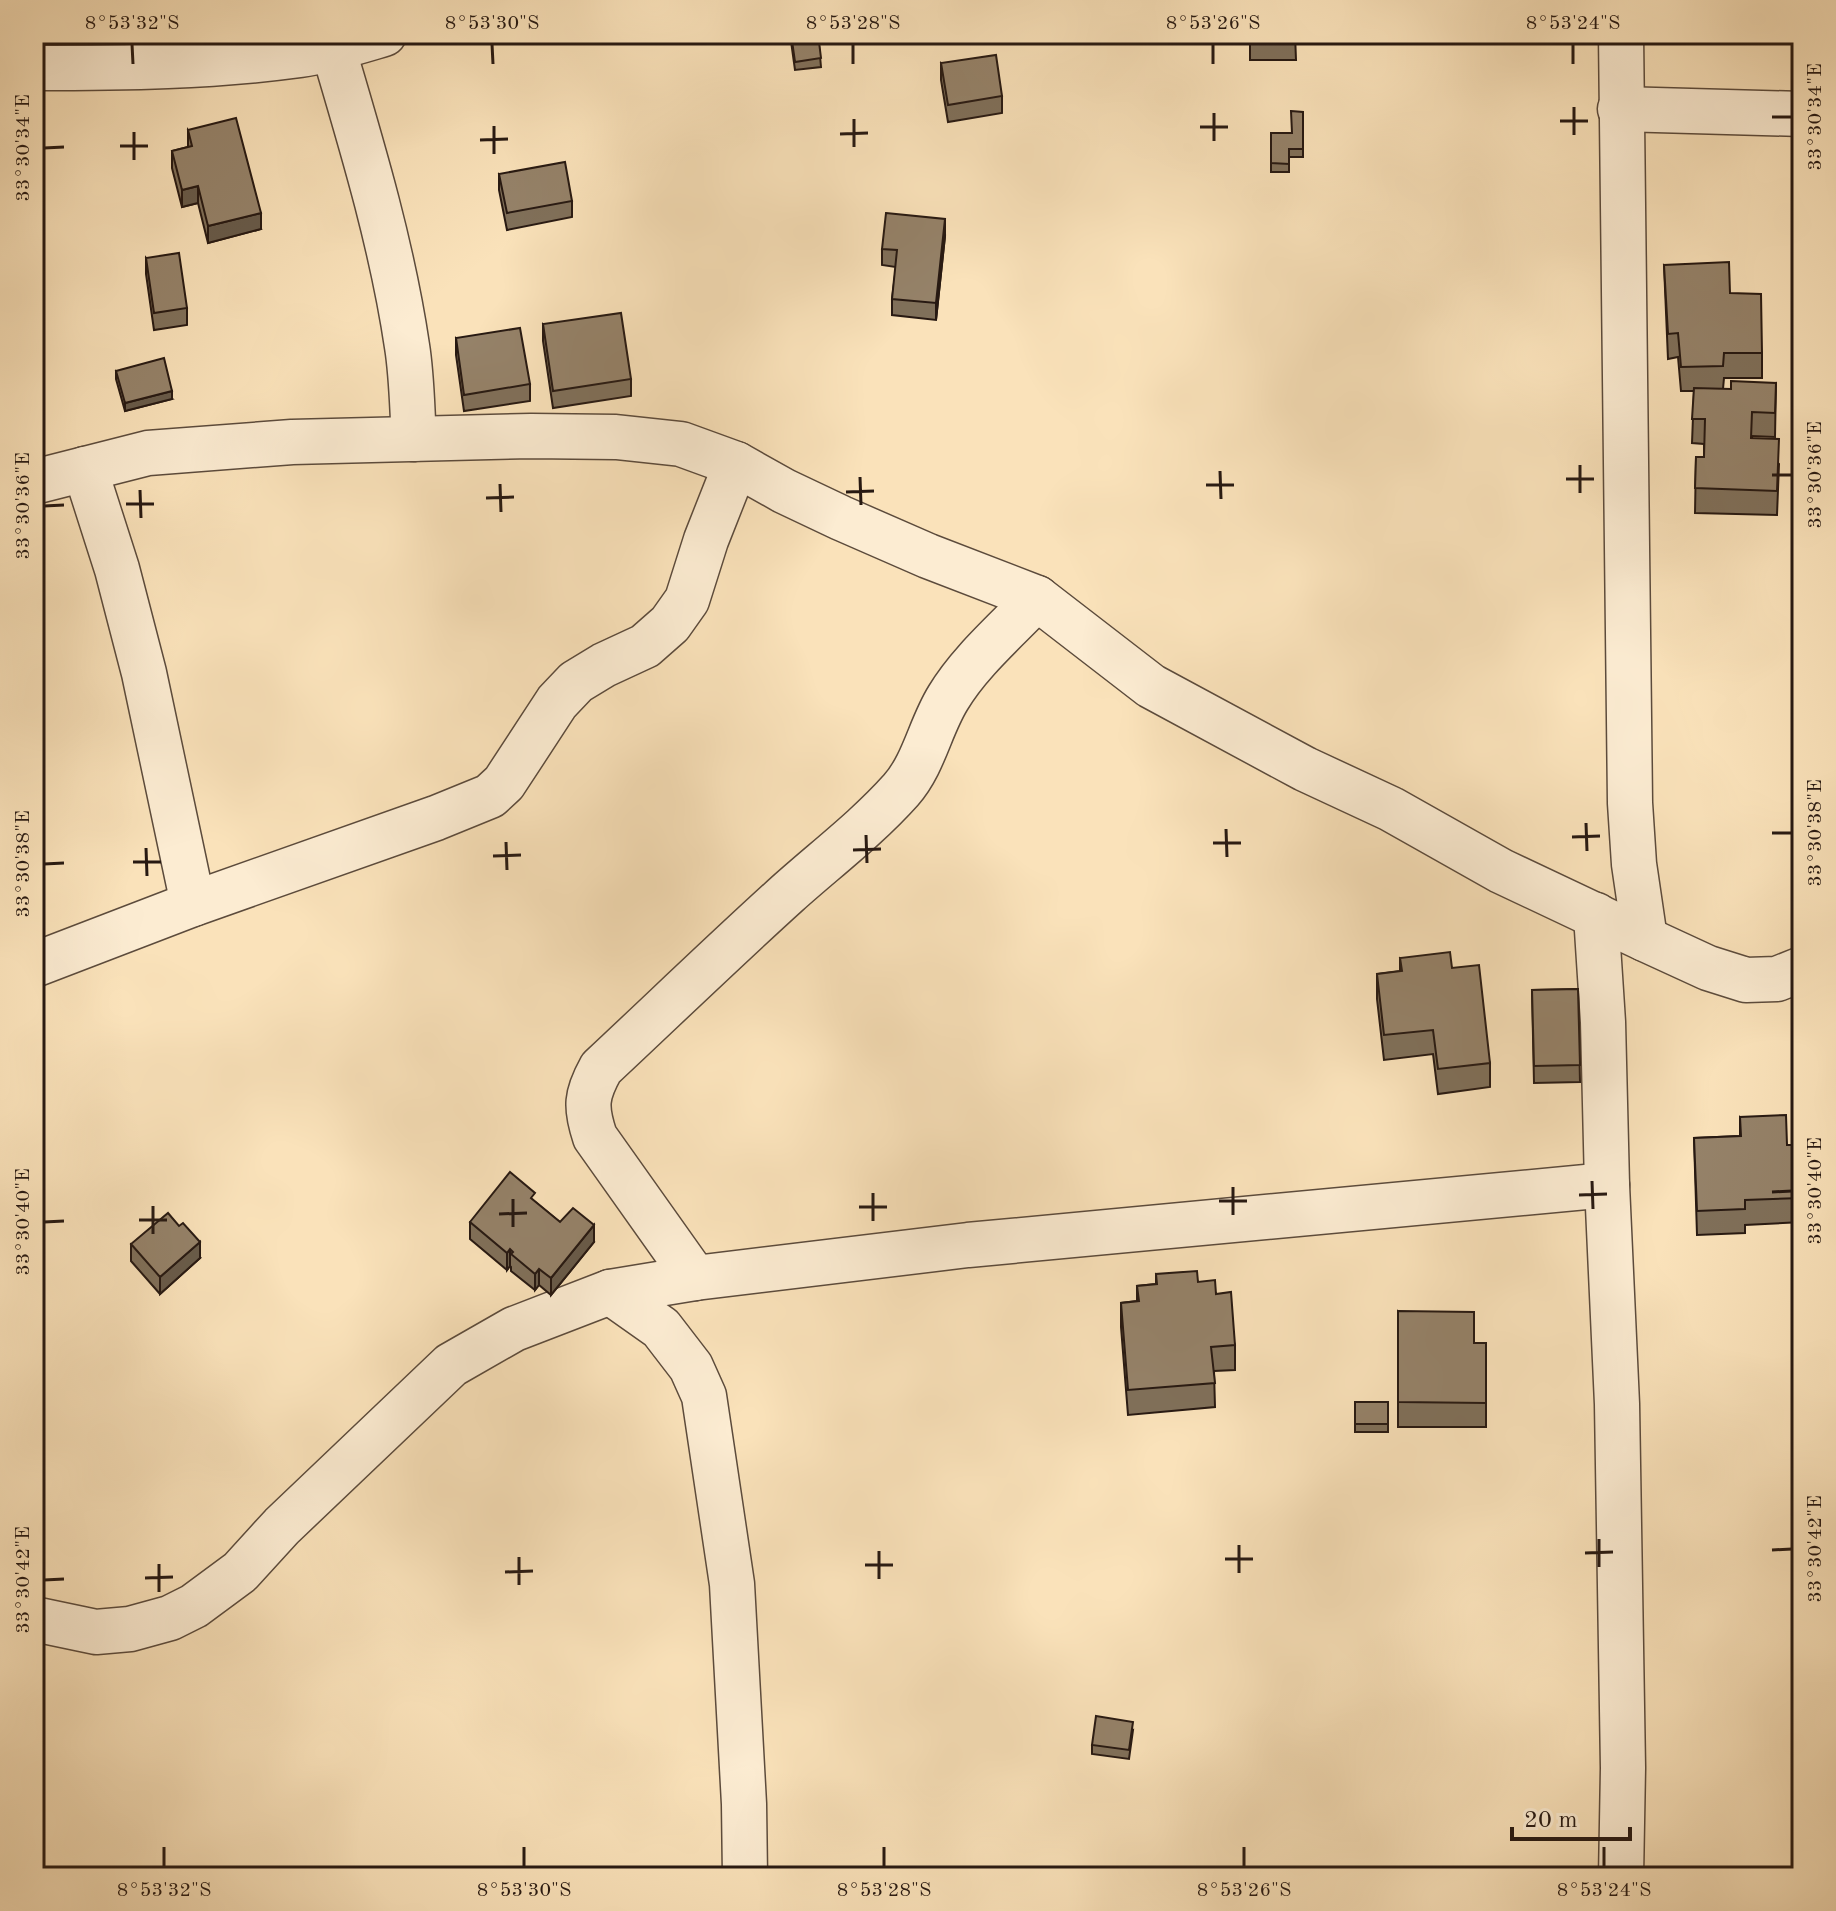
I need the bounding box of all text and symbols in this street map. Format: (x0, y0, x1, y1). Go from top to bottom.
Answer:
text: 8°53'32"S (85, 14, 179, 34)
text: 8°53'30"S (445, 14, 539, 34)
text: 8°53'28"S (806, 14, 900, 34)
text: 8°53'26"S (1166, 14, 1260, 34)
text: 8°53'24"S (1526, 14, 1620, 34)
text: 33°30'34"E (1806, 63, 1826, 171)
text: 33°30'34"E (14, 94, 34, 202)
text: 33°30'36"E (1806, 421, 1826, 529)
text: 33°30'36"E (14, 452, 34, 560)
text: 33°30'38"E (1806, 779, 1826, 887)
text: 33°30'38"E (14, 810, 34, 918)
text: 33°30'40"E (1806, 1137, 1826, 1245)
text: 33°30'40"E (14, 1168, 34, 1276)
text: 33°30'42"E (1806, 1495, 1826, 1603)
text: 33°30'42"E (14, 1526, 34, 1634)
scale bar (1512, 1791, 1630, 1841)
text: 20 m (1524, 1809, 1578, 1833)
text: 8°53'32"S (117, 1881, 211, 1901)
text: 8°53'30"S (477, 1881, 571, 1901)
text: 8°53'28"S (837, 1881, 931, 1901)
text: 8°53'26"S (1197, 1881, 1291, 1901)
text: 8°53'24"S (1557, 1881, 1651, 1901)

